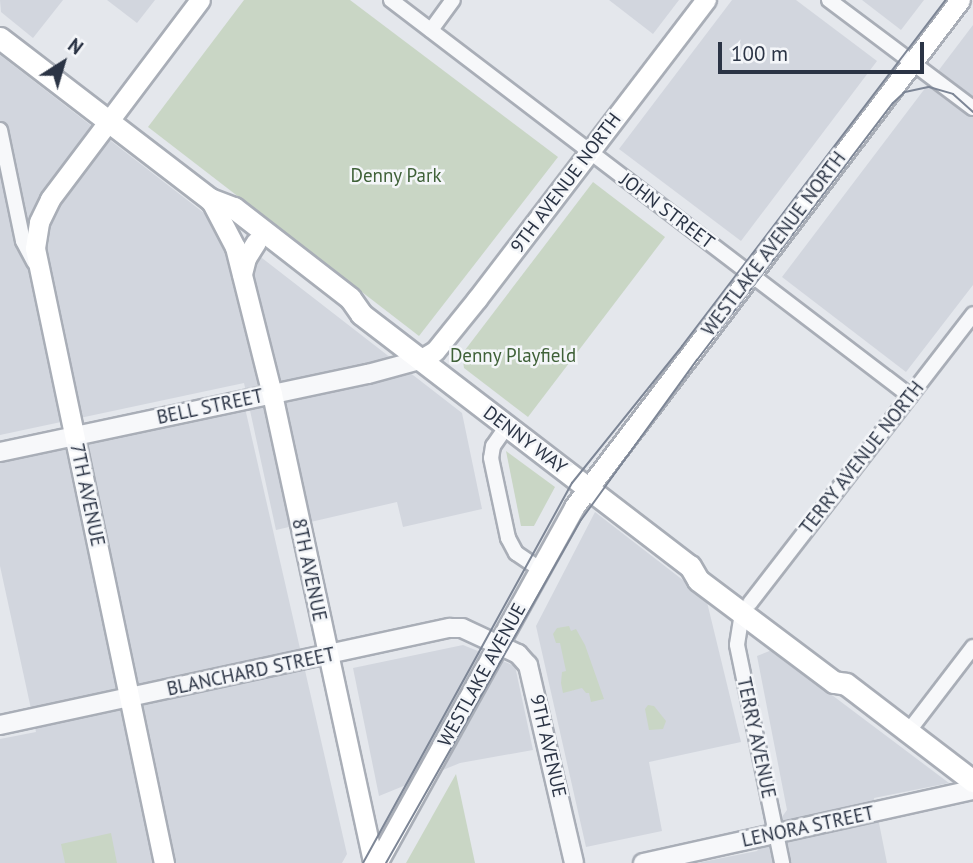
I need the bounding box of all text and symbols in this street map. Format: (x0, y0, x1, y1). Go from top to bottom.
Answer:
north arrow (28, 28, 98, 98)
scale bar (721, 28, 928, 72)
text: N (63, 33, 88, 60)
text: 100 m (731, 40, 788, 67)
street label: 9TH AVENUE NORTH (506, 108, 626, 258)
street label: WESTLAKE AVENUE NORTH (697, 147, 851, 341)
park label: Denny Park (350, 165, 442, 187)
street label: JOHN STREET (615, 168, 719, 254)
park label: Denny Playfield (450, 345, 576, 367)
street label: TERRY AVENUE NORTH (795, 377, 929, 539)
street label: BELL STREET (154, 385, 266, 429)
street label: DENNY WAY (478, 401, 572, 479)
street label: 7TH AVENUE (65, 441, 109, 549)
street label: 8TH AVENUE (287, 516, 331, 624)
street label: WESTLAKE AVENUE (433, 599, 531, 751)
street label: BLANCHARD STREET (165, 643, 337, 701)
street label: TERRY AVENUE (732, 675, 780, 801)
street label: 9TH AVENUE (525, 692, 571, 800)
street label: LENORA STREET (739, 802, 877, 852)

